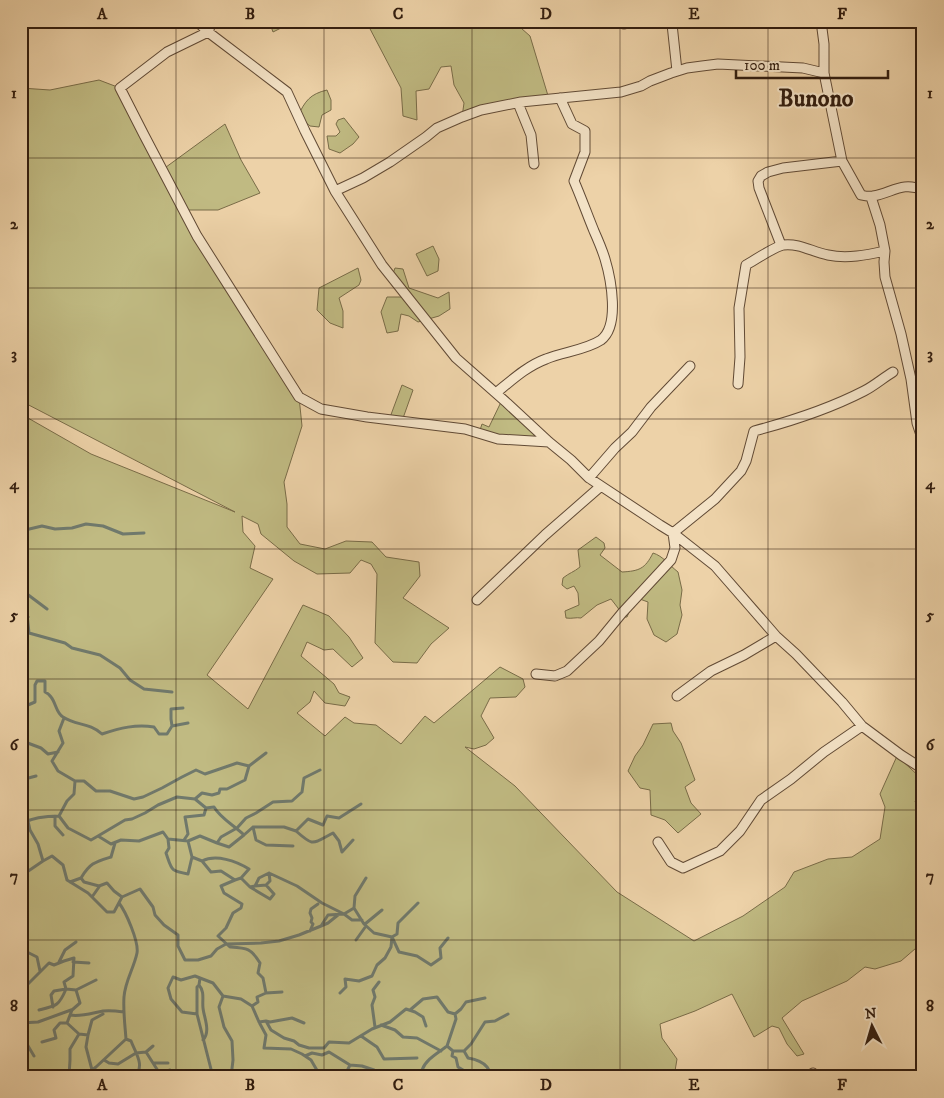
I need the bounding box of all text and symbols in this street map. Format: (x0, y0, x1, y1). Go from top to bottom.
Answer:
text: A (96, 4, 108, 24)
text: B (245, 4, 255, 24)
text: C (393, 4, 403, 24)
text: D (540, 4, 552, 24)
text: E (688, 4, 700, 24)
text: F (837, 4, 847, 24)
scale bar (736, 48, 889, 80)
text: 100 m (744, 56, 780, 75)
text: 1 (11, 83, 17, 103)
text: 1 (927, 83, 933, 103)
district label: Bunono (778, 84, 854, 114)
text: 2 (10, 214, 19, 234)
text: 2 (926, 214, 935, 234)
text: 3 (11, 344, 17, 364)
text: 3 (927, 344, 933, 364)
text: 4 (8, 474, 19, 494)
text: 4 (924, 474, 935, 494)
text: 5 (9, 605, 18, 625)
text: 5 (925, 605, 934, 625)
text: 6 (10, 735, 20, 755)
text: 6 (926, 735, 936, 755)
text: 7 (10, 866, 18, 886)
text: 7 (926, 866, 934, 886)
text: 8 (10, 996, 18, 1016)
text: 8 (926, 996, 934, 1016)
north arrow (846, 1000, 896, 1050)
text: N (864, 1005, 878, 1024)
text: A (96, 1075, 108, 1095)
text: B (245, 1075, 255, 1095)
text: C (393, 1075, 403, 1095)
text: D (540, 1075, 552, 1095)
text: E (688, 1075, 700, 1095)
text: F (837, 1075, 847, 1095)

